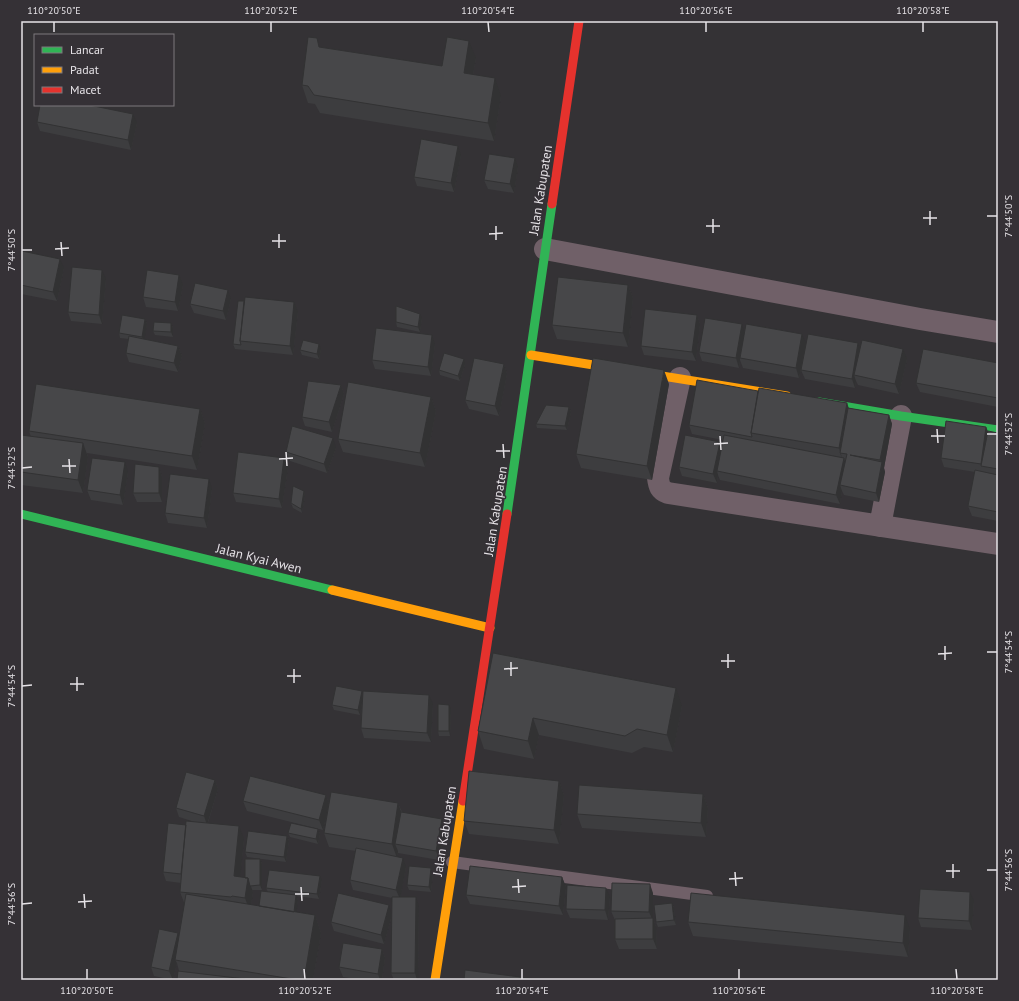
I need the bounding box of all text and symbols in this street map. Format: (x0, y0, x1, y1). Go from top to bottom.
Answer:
text: 110°20'50"E (27, 4, 81, 17)
text: 110°20'52"E (244, 4, 298, 17)
text: 110°20'54"E (461, 4, 515, 17)
text: 110°20'56"E (679, 4, 733, 17)
text: 110°20'58"E (896, 4, 950, 17)
legend (34, 34, 174, 106)
text: Lancar (70, 42, 104, 57)
text: Padat (70, 62, 99, 77)
text: Macet (70, 82, 101, 97)
street label: Jalan Kabupaten (525, 144, 556, 237)
text: 7°44'50"S (1002, 195, 1015, 237)
text: 7°44'50"S (5, 229, 18, 271)
text: 7°44'52"S (1002, 413, 1015, 455)
text: 7°44'52"S (5, 447, 18, 489)
street label: Jalan Kabupaten (480, 465, 511, 558)
street label: Jalan Kyai Awen (213, 539, 304, 577)
text: 7°44'54"S (1002, 631, 1015, 673)
text: 7°44'54"S (5, 665, 18, 707)
street label: Jalan Kabupaten (429, 785, 460, 878)
text: 7°44'56"S (1002, 849, 1015, 891)
text: 7°44'56"S (5, 883, 18, 925)
text: 110°20'50"E (60, 984, 114, 997)
text: 110°20'52"E (278, 984, 332, 997)
text: 110°20'54"E (495, 984, 549, 997)
text: 110°20'56"E (712, 984, 766, 997)
text: 110°20'58"E (930, 984, 984, 997)

